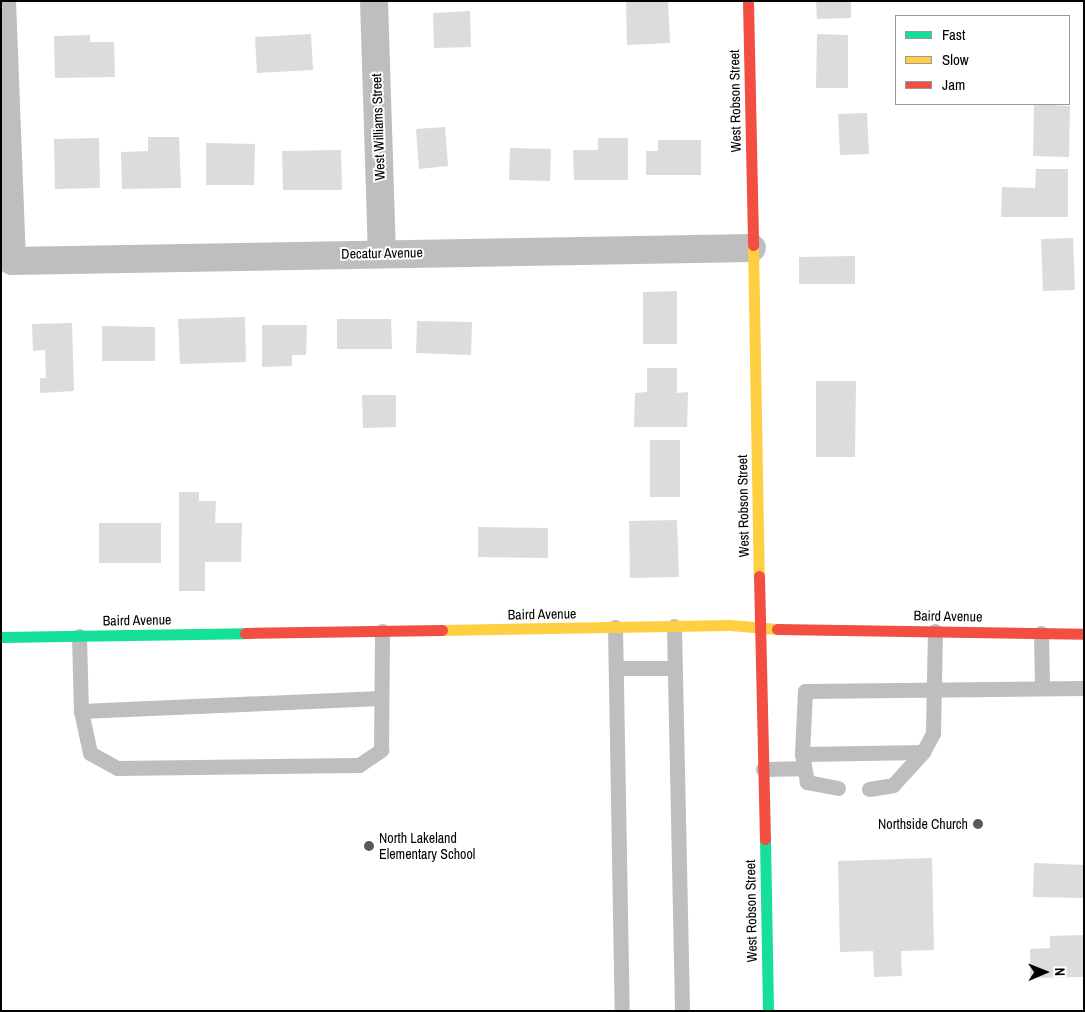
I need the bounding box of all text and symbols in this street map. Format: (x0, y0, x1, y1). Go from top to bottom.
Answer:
legend (895, 15, 1070, 105)
text: Fast (942, 24, 965, 45)
text: Slow (942, 49, 969, 70)
street label: West Robson Street (726, 50, 744, 152)
street label: West Williams Street (368, 73, 388, 181)
text: Jam (942, 74, 965, 95)
street label: Decatur Avenue (341, 244, 423, 262)
street label: West Robson Street (734, 455, 752, 557)
street label: Baird Avenue (507, 605, 577, 623)
street label: Baird Avenue (913, 607, 983, 625)
street label: Baird Avenue (102, 611, 172, 629)
place label: Northside Church (878, 816, 968, 832)
marker: Northside Church (972, 818, 984, 830)
place label: North Lakeland Elementary School (379, 830, 475, 862)
marker: North Lakeland Elementary School (363, 840, 375, 852)
street label: West Robson Street (742, 860, 760, 962)
north arrow (1020, 947, 1070, 997)
text: N (1051, 967, 1069, 976)

